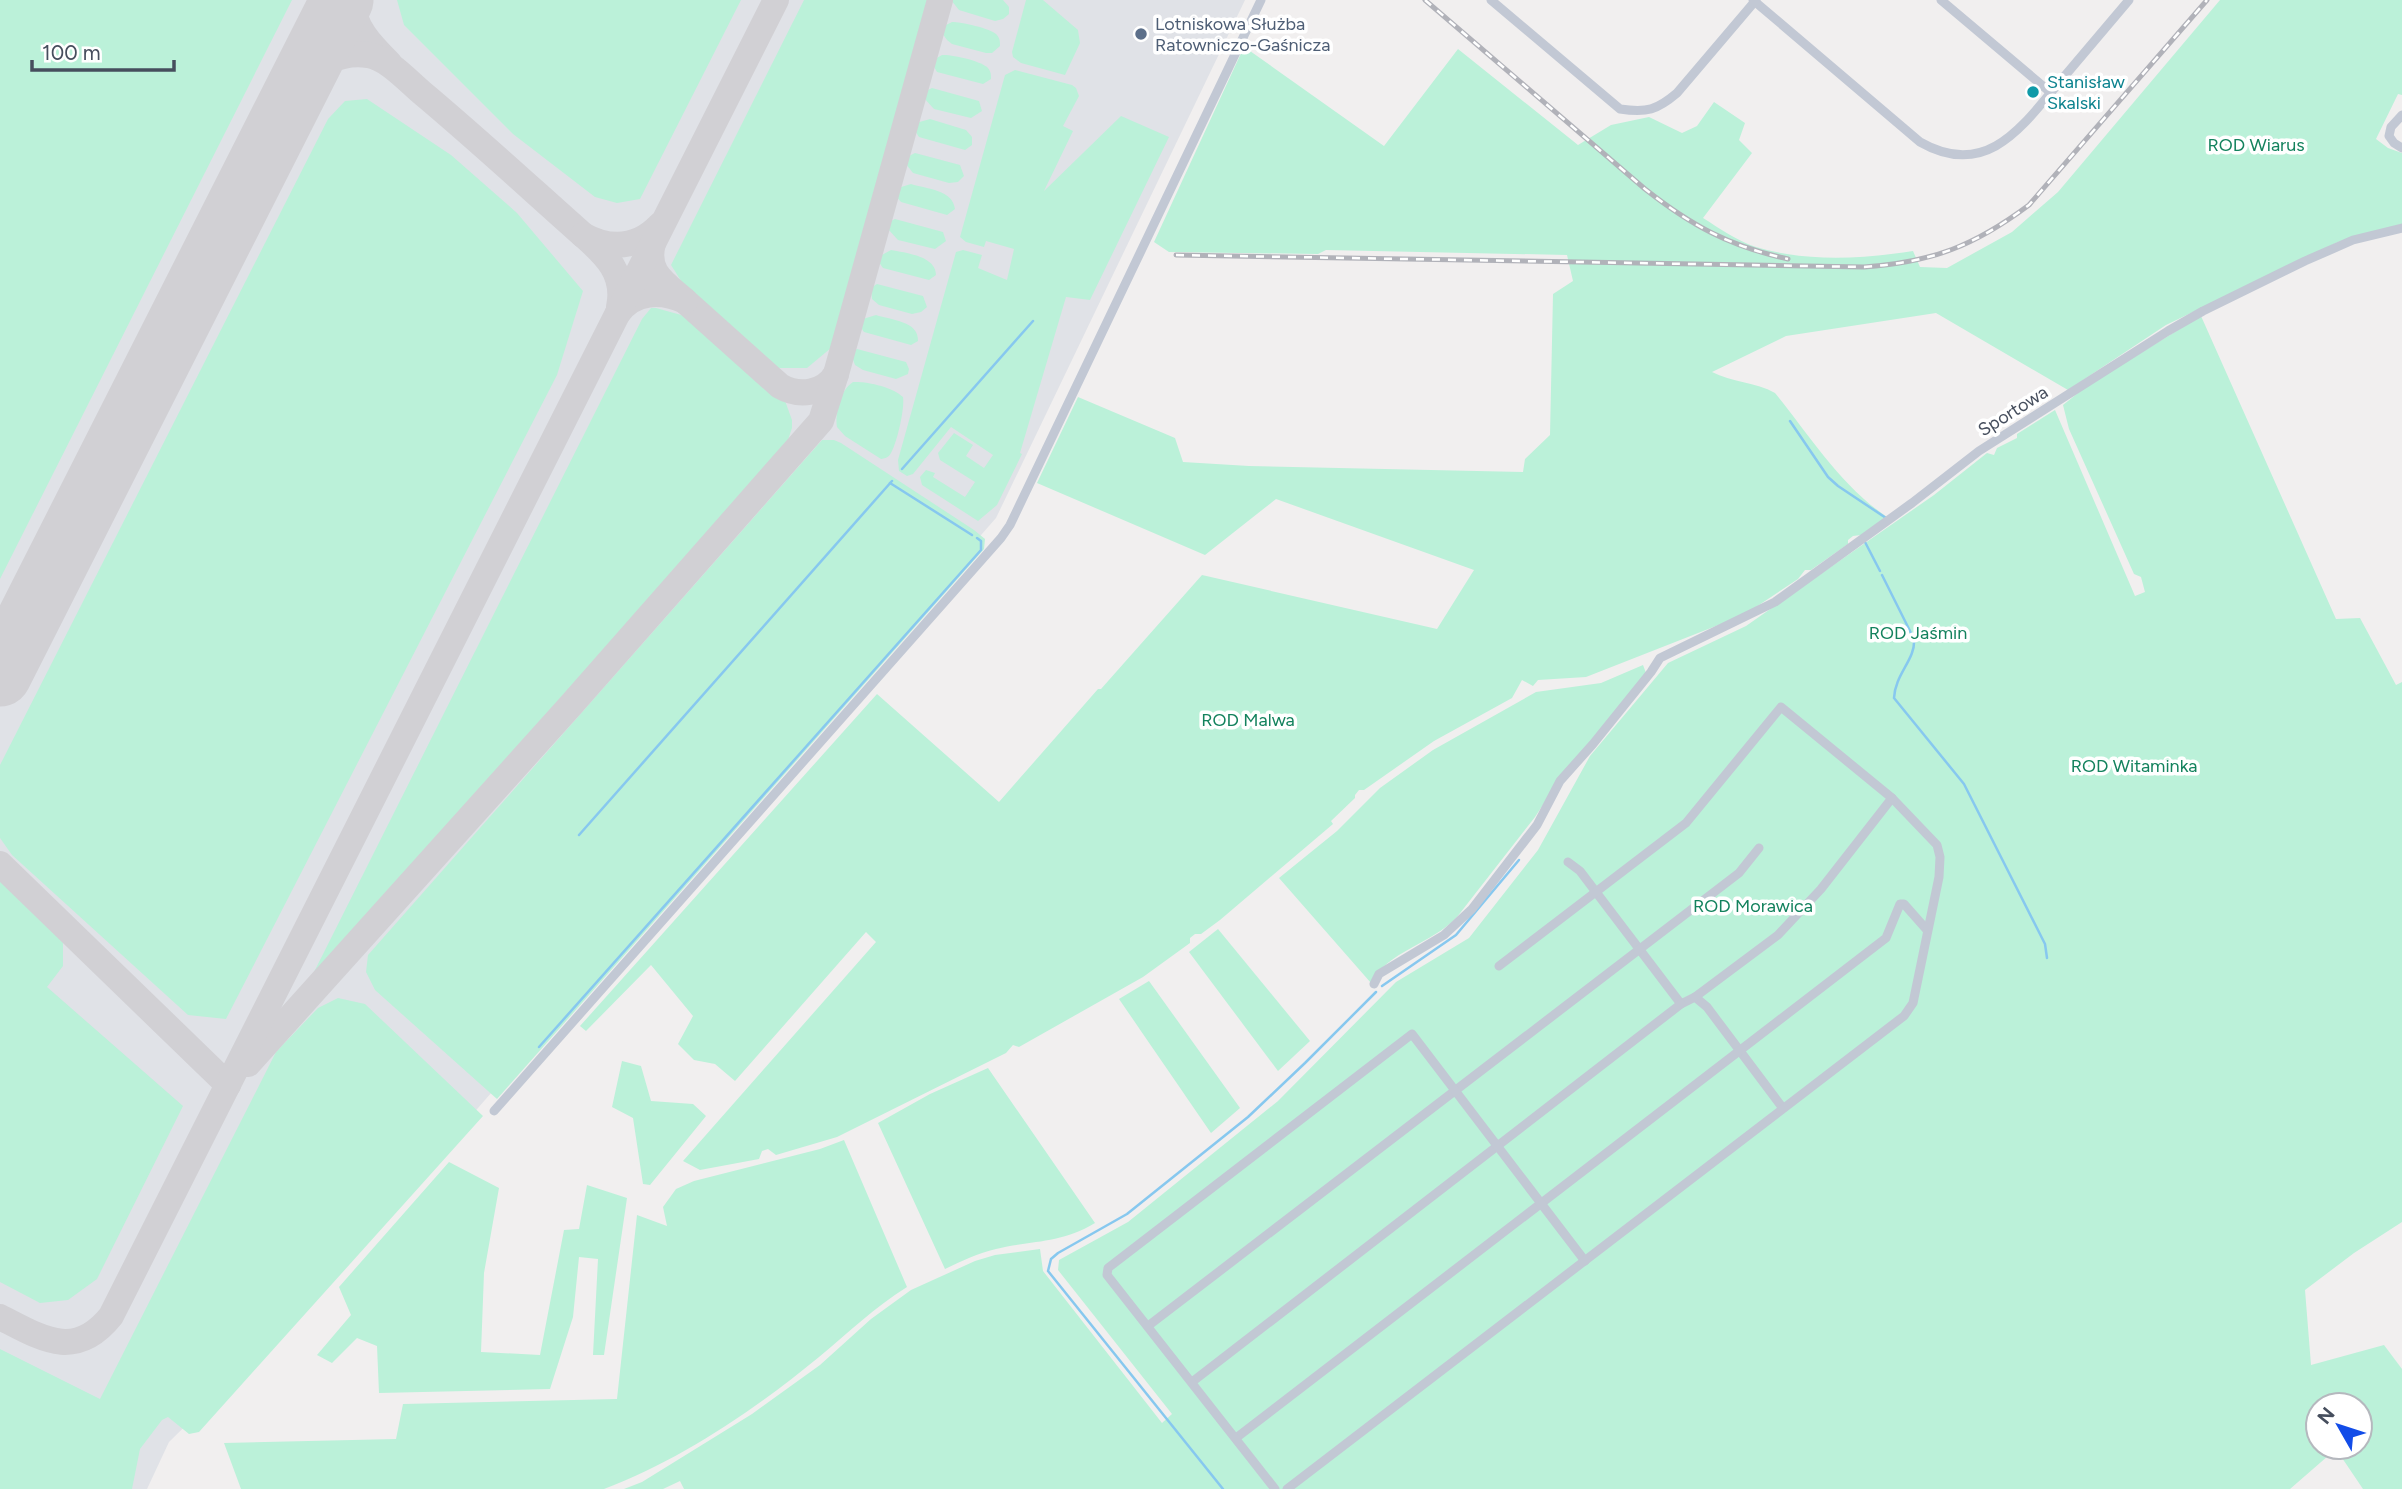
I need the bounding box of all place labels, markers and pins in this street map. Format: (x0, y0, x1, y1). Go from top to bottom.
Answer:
place label: Lotniskowa Służba Ratowniczo-Gaśnicza (1155, 13, 1331, 56)
marker: Lotniskowa Służba Ratowniczo-Gaśnicza (1133, 26, 1149, 42)
place label: Stanisław Skalski (2047, 71, 2125, 114)
marker: Stanisław Skalski (2025, 84, 2041, 100)

